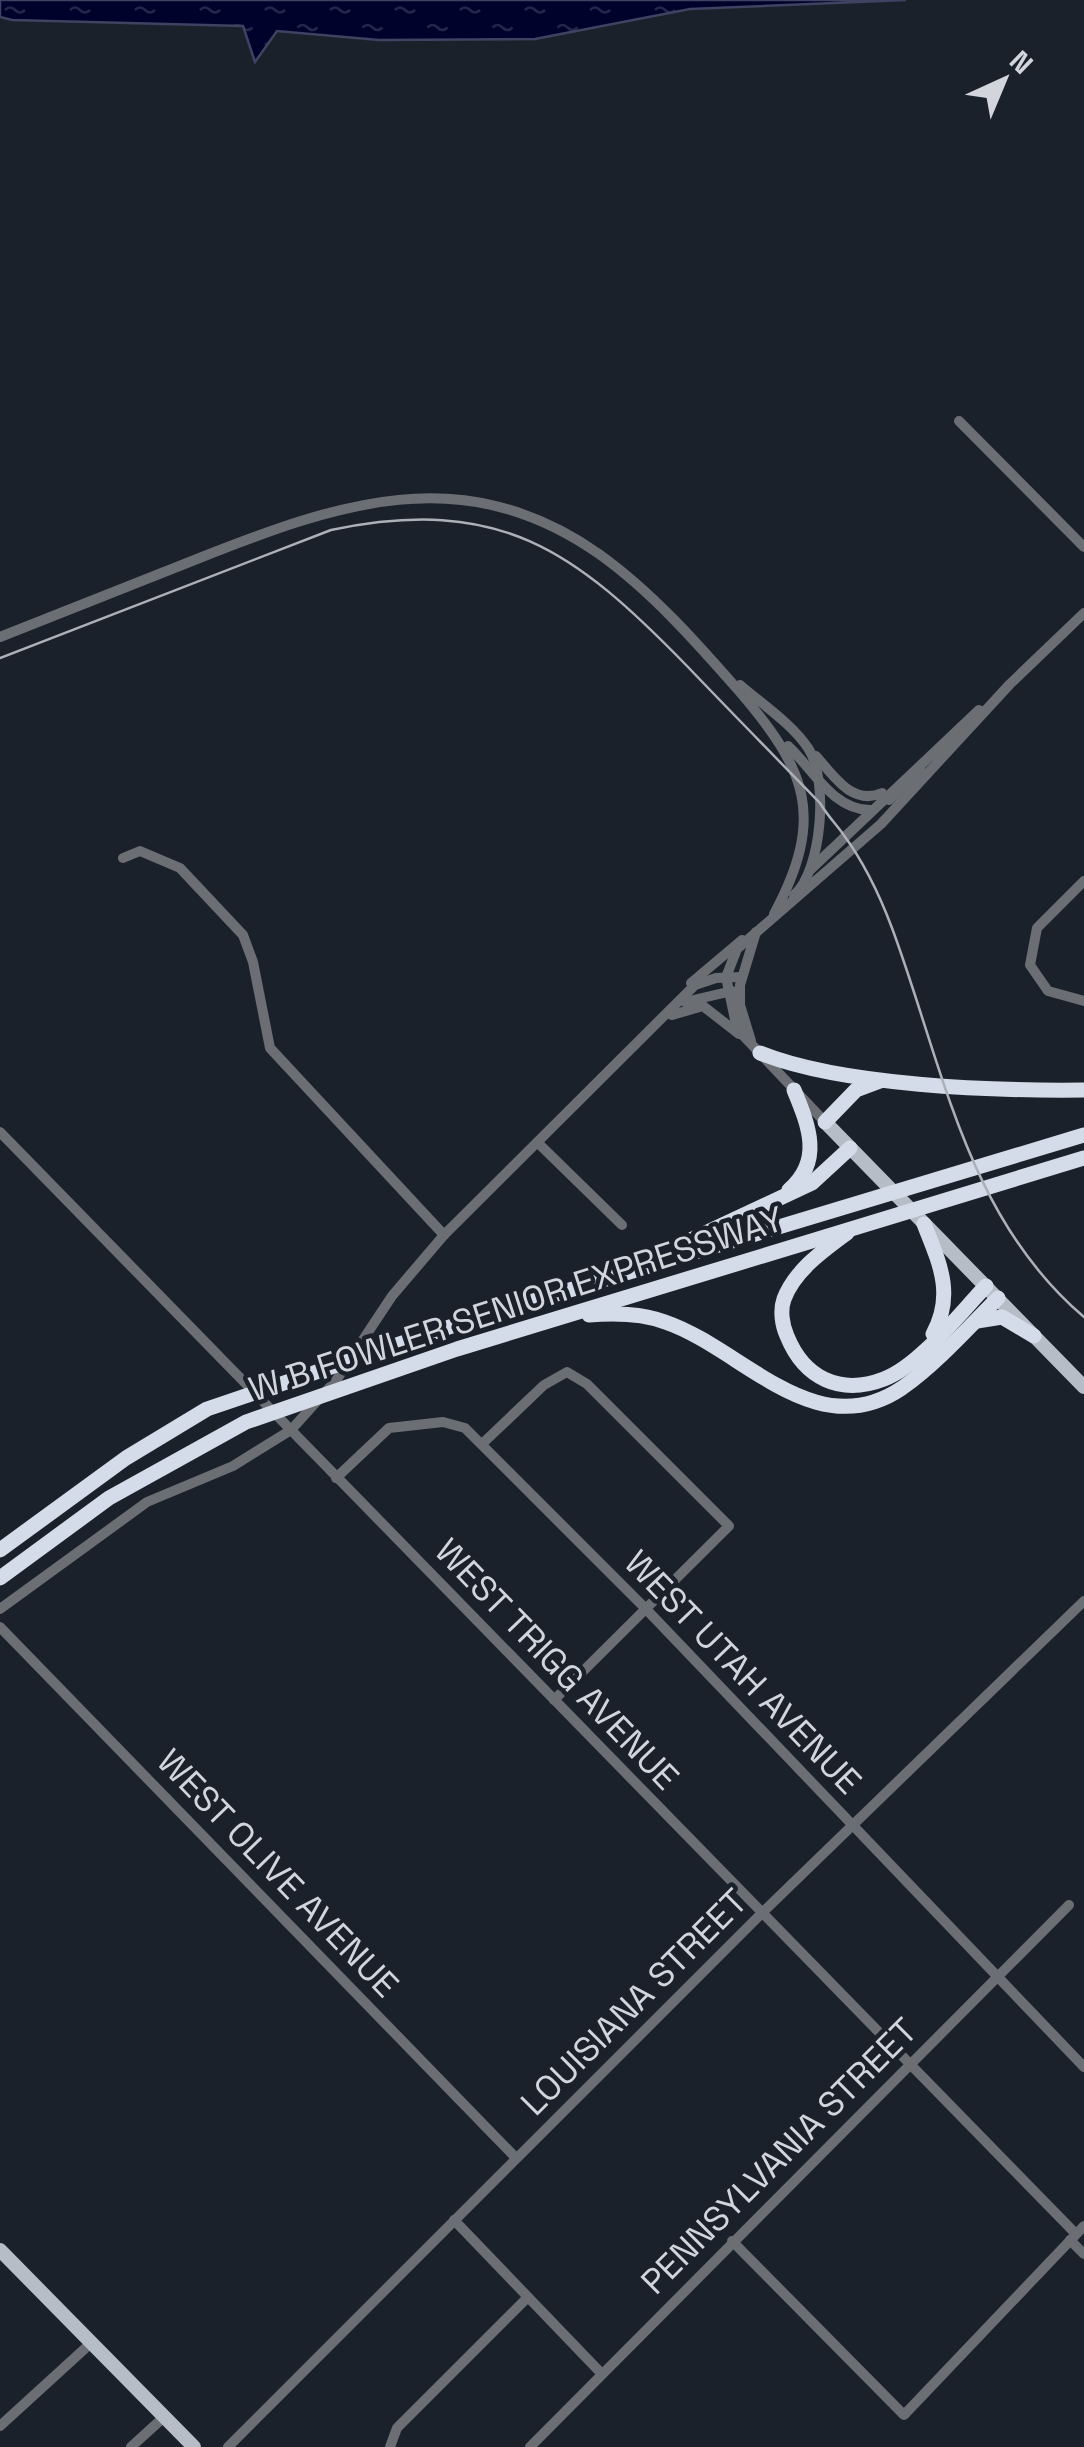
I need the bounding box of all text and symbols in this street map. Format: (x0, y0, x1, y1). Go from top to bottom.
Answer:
north arrow (954, 30, 1054, 130)
text: N (1002, 43, 1041, 81)
street label: W B FOWLER SENIOR EXPRESSWAY (243, 1197, 789, 1411)
street label: WEST TRIGG AVENUE (426, 1529, 688, 1799)
street label: WEST UTAH AVENUE (615, 1541, 871, 1803)
street label: WEST OLIVE AVENUE (148, 1740, 408, 2006)
street label: LOUISIANA STREET (511, 1879, 757, 2125)
street label: PENNSYLVANIA STREET (632, 2009, 926, 2303)

